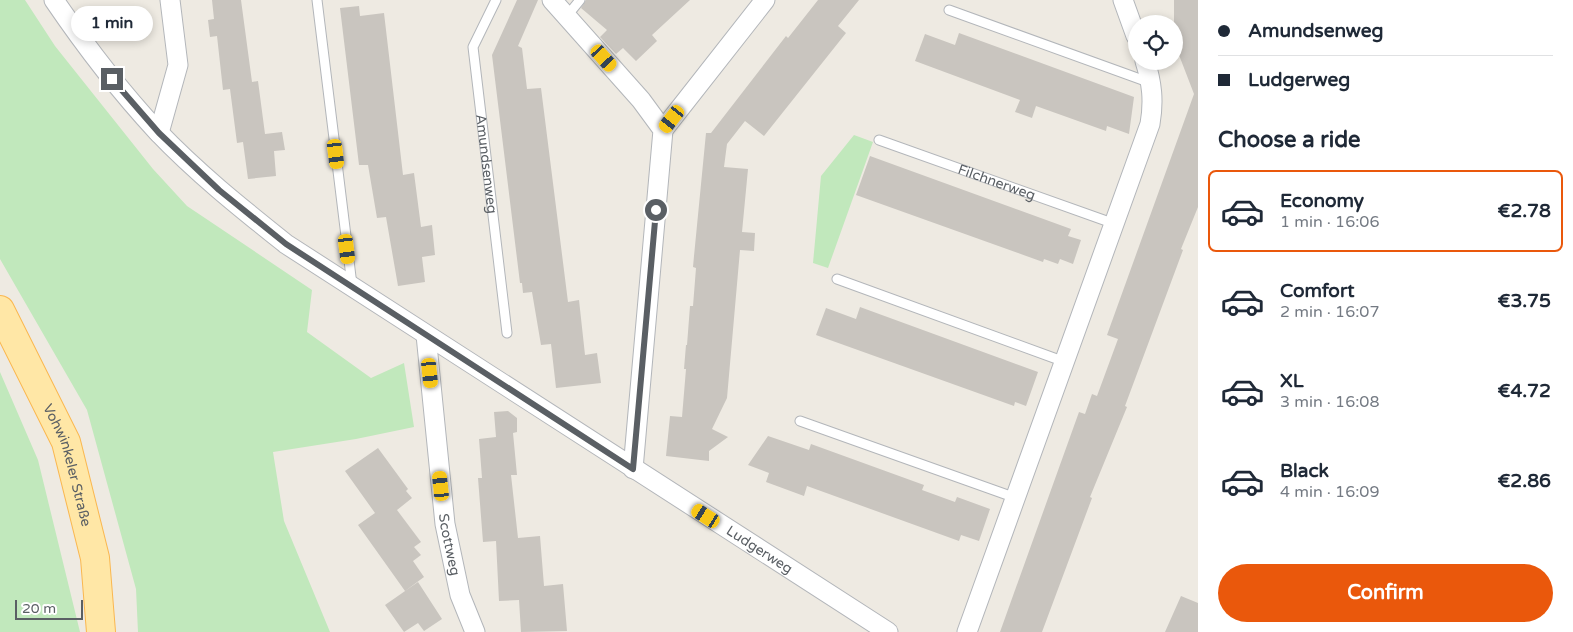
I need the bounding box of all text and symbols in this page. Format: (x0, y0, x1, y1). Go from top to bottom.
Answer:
callout: 1 min (71, 7, 153, 42)
text: 1 min (91, 13, 133, 33)
map controls (1128, 15, 1183, 70)
button: locate (1128, 15, 1183, 70)
text: Amundsenweg (1248, 20, 1384, 42)
car (588, 42, 619, 74)
route end (101, 68, 123, 90)
text: Ludgerweg (1248, 69, 1350, 91)
car (656, 103, 687, 135)
street label: Amundsenweg (473, 113, 501, 214)
text: Choose a ride (1218, 127, 1361, 153)
car (326, 138, 345, 170)
street label: Filchnerweg (956, 160, 1038, 204)
icon: car (1220, 189, 1265, 234)
text: Economy (1280, 190, 1364, 212)
route start (645, 199, 667, 221)
text: €2.78 (1497, 200, 1551, 222)
text: 1 min · 16:06 (1280, 212, 1379, 232)
car (337, 233, 356, 265)
icon: car (1220, 279, 1265, 324)
text: Comfort (1280, 280, 1354, 302)
text: €3.75 (1497, 290, 1551, 312)
text: 2 min · 16:07 (1280, 302, 1379, 322)
car (420, 357, 439, 389)
icon: car (1220, 369, 1265, 414)
text: XL (1280, 370, 1304, 392)
text: €4.72 (1497, 380, 1551, 402)
text: 3 min · 16:08 (1280, 392, 1379, 412)
street label: Vohwinkeler Straße (40, 401, 95, 528)
icon: car (1220, 459, 1265, 504)
text: Black (1280, 460, 1329, 482)
car (431, 470, 450, 502)
text: €2.86 (1497, 470, 1551, 492)
text: 4 min · 16:09 (1280, 482, 1379, 502)
car (689, 502, 722, 530)
street label: Scottweg (436, 513, 464, 577)
street label: Ludgerweg (723, 522, 796, 577)
button: Confirm (1218, 564, 1553, 622)
scale bar (15, 597, 82, 620)
text: 20 m (22, 600, 56, 617)

